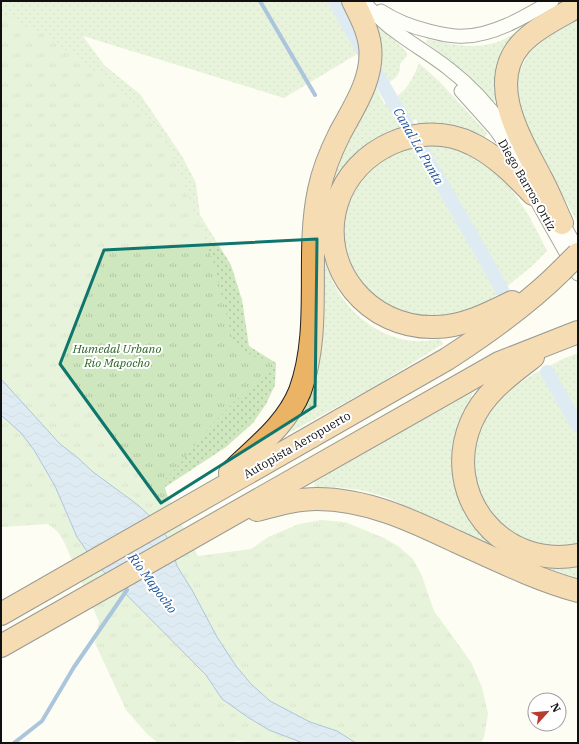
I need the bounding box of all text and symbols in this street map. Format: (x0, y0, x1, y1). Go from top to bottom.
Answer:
water label: Canal La Punta (390, 105, 448, 188)
street label: Diego Barros Ortíz (495, 136, 560, 233)
park label: Humedal Urbano Río Mapocho (72, 341, 161, 370)
street label: Autopista Aeropuerto (240, 408, 353, 481)
water label: Río Mapocho (124, 549, 181, 617)
north arrow (527, 692, 567, 732)
text: N (548, 700, 564, 715)

